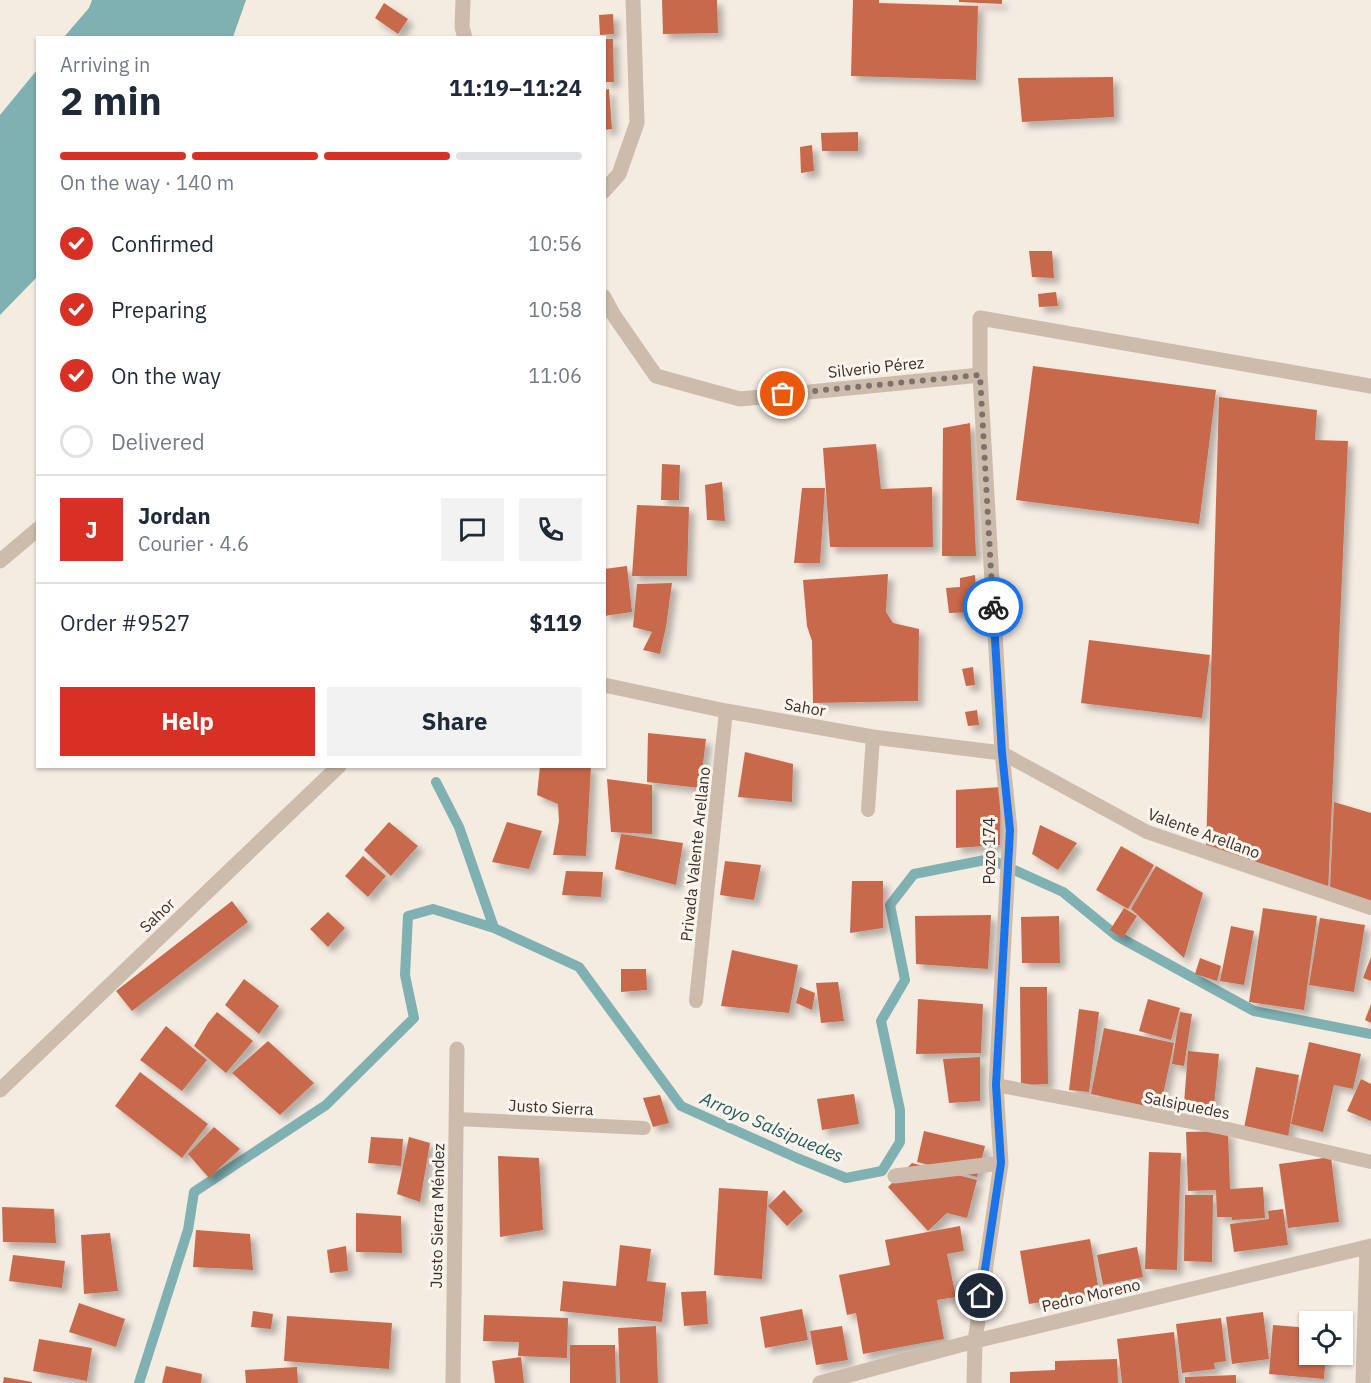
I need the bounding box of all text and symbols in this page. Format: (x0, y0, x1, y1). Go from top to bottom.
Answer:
text: Arriving in (60, 51, 150, 78)
text: 11:19–11:24 (449, 73, 582, 102)
text: 2 min (60, 75, 162, 126)
text: On the way · 140 m (60, 169, 234, 196)
icon: check (60, 227, 93, 260)
text: Confirmed (111, 229, 214, 258)
text: 10:56 (528, 230, 582, 257)
icon: check (60, 293, 93, 326)
text: Preparing (111, 295, 206, 324)
text: 10:58 (528, 296, 582, 323)
street label: Silverio Pérez (827, 352, 925, 382)
icon: check (60, 359, 93, 392)
text: On the way (111, 361, 221, 390)
text: 11:06 (528, 362, 582, 389)
pin (757, 368, 808, 419)
icon: bag (766, 377, 799, 410)
text: Delivered (111, 427, 205, 456)
button: chat (441, 498, 504, 561)
button: phone (519, 498, 582, 561)
text: Jordan (138, 501, 211, 530)
text: J (85, 515, 98, 544)
text: Courier · 4.6 (138, 530, 249, 557)
courier (963, 577, 1023, 637)
icon: bike (977, 591, 1010, 624)
text: Order #9527 (60, 608, 190, 637)
text: $119 (529, 608, 582, 637)
button: Help (60, 687, 315, 756)
button: Share (327, 687, 582, 756)
street label: Sahor (783, 694, 827, 720)
street label: Privada Valente Arellano (676, 766, 714, 942)
street label: Valente Arellano (1145, 803, 1263, 863)
street label: Pozo 174 (979, 817, 999, 885)
street label: Sahor (135, 893, 179, 937)
water label: Arroyo Salsipuedes (696, 1086, 847, 1167)
street label: Salsipuedes (1142, 1087, 1232, 1123)
street label: Justo Sierra (508, 1095, 595, 1119)
street label: Justo Sierra Méndez (426, 1143, 448, 1289)
pin (955, 1270, 1006, 1321)
street label: Pedro Moreno (1040, 1274, 1142, 1316)
icon: home (964, 1279, 997, 1312)
map controls (1299, 1311, 1353, 1365)
button: locate (1299, 1311, 1353, 1365)

